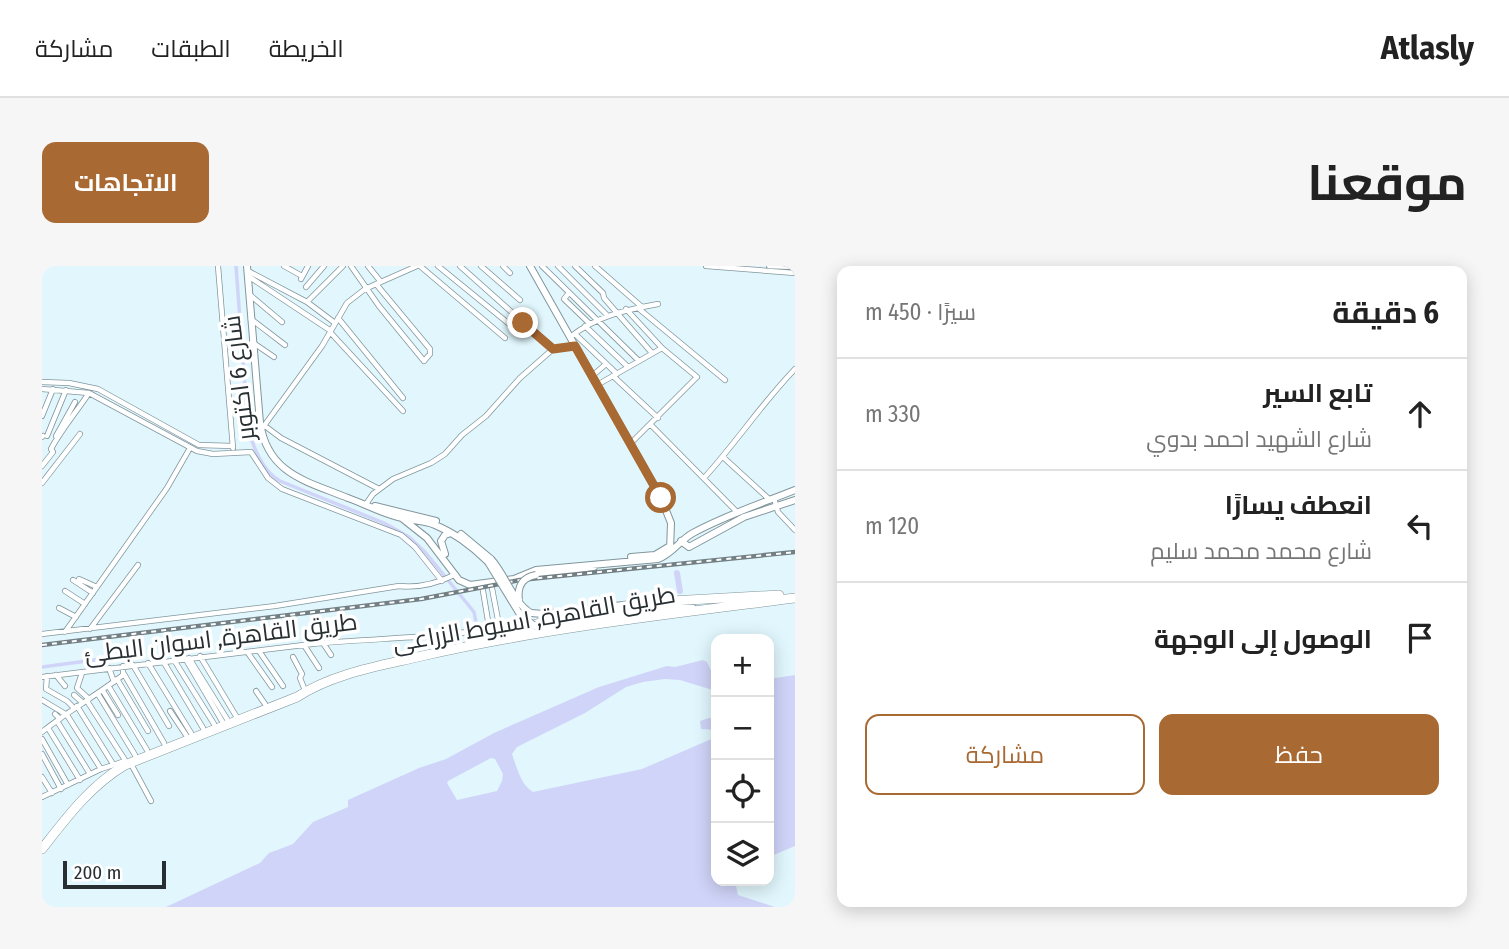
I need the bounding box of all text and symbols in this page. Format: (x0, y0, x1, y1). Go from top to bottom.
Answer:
text: Atlasly (1381, 28, 1474, 68)
text: مشاركة (35, 35, 113, 63)
text: الطبقات (151, 35, 231, 63)
text: الخريطة (269, 35, 344, 63)
button: الاتجاهات (42, 142, 209, 223)
text: موقعنا (1307, 154, 1467, 213)
text: 6 دقيقة (1332, 295, 1439, 331)
text: سيرًا · 450 m (865, 298, 976, 326)
route end (507, 307, 538, 338)
street label: شارع 6 اكتوبر (217, 314, 263, 444)
text: تابع السير (1263, 378, 1372, 409)
icon: ahead (1401, 395, 1439, 433)
text: 330 m (865, 400, 921, 428)
text: شارع الشهيد احمد بدوي (1146, 425, 1372, 453)
route start (645, 482, 676, 513)
text: انعطف يسارًا (1225, 490, 1372, 521)
icon: left (1401, 507, 1439, 545)
text: 120 m (865, 512, 919, 540)
text: شارع محمد محمد سليم (1150, 537, 1372, 565)
street label: طريق القاهرة, اسيوط الزراعى (390, 580, 678, 659)
street label: طريق القاهرة, اسوان البطئ (83, 607, 359, 670)
icon: arrive (1401, 619, 1439, 657)
text: الوصول إلى الوجهة (1154, 624, 1372, 655)
map controls (711, 634, 774, 886)
button: + (711, 634, 774, 697)
button: − (711, 697, 774, 760)
button: مشاركة (865, 714, 1145, 795)
button: حفظ (1159, 714, 1439, 795)
button: locate (711, 760, 774, 823)
button: layers (711, 823, 774, 886)
scale bar (63, 858, 166, 890)
text: 200 m (74, 861, 121, 884)

